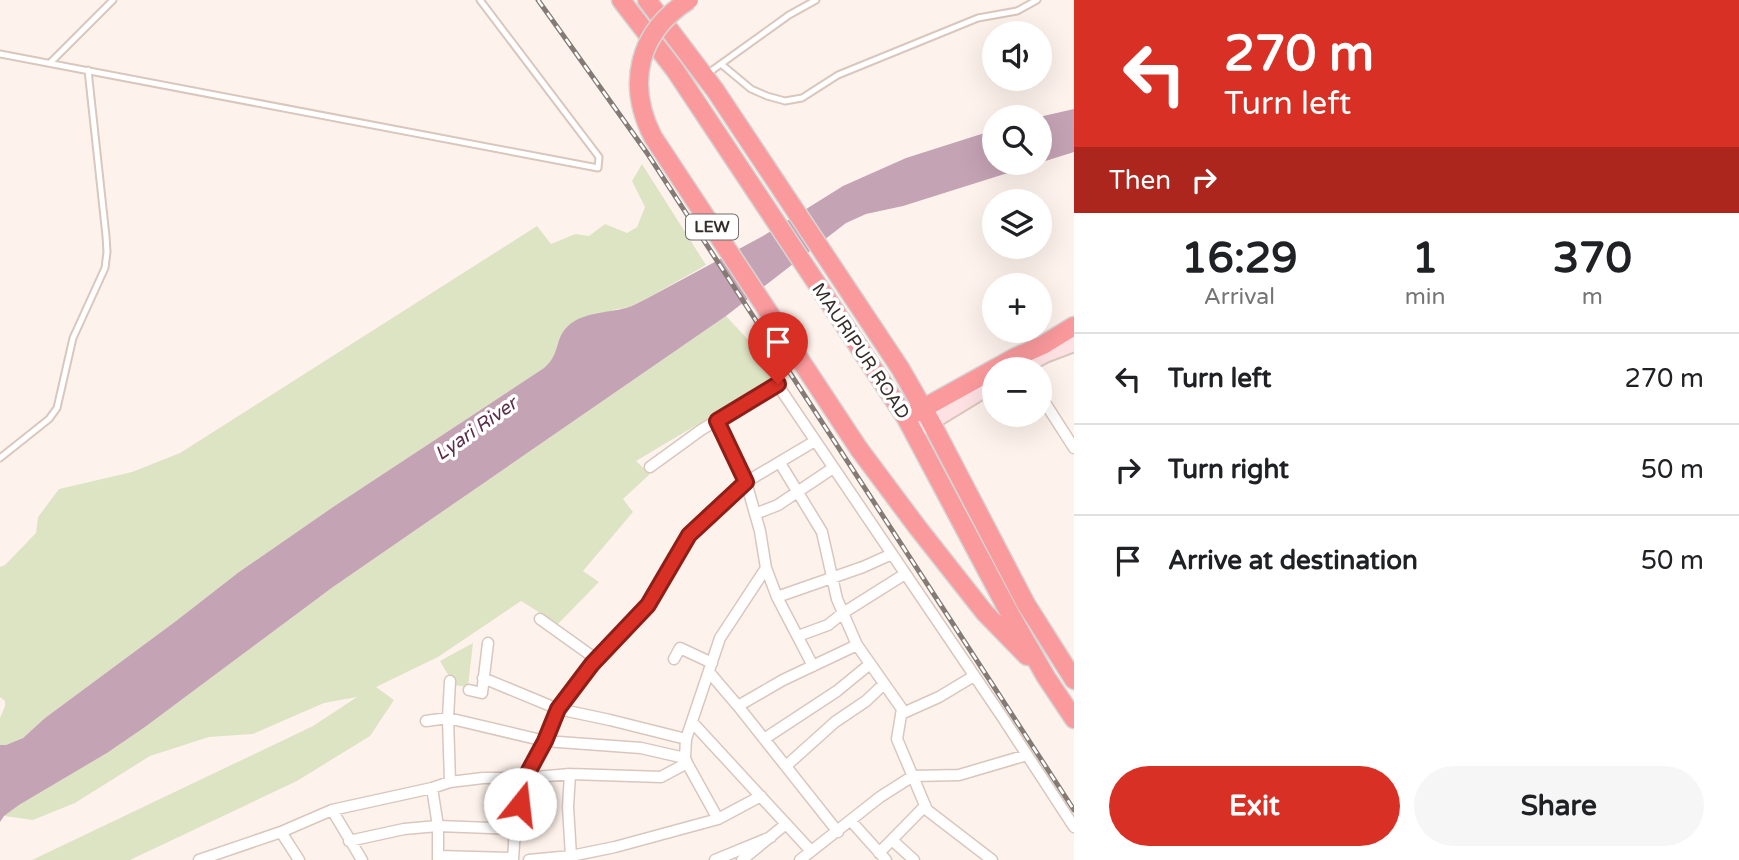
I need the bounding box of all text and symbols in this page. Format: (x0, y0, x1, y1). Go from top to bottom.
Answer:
map controls (982, 21, 1052, 427)
button: sound (982, 21, 1052, 91)
text: 270 m (1224, 25, 1374, 84)
icon: left (1109, 28, 1200, 119)
text: Turn left (1224, 85, 1351, 123)
button: search (982, 105, 1052, 175)
icon: right (1185, 161, 1223, 199)
text: Then (1109, 165, 1171, 196)
button: layers (982, 189, 1052, 259)
road number: LEW (686, 215, 738, 240)
text: 16:29 (1181, 233, 1298, 284)
text: 1 (1412, 233, 1438, 284)
text: 370 (1553, 233, 1632, 284)
button: + (982, 273, 1052, 343)
street label: MAURIPUR ROAD (807, 279, 915, 423)
text: Arrival (1204, 283, 1275, 311)
text: min (1405, 283, 1446, 311)
text: m (1582, 283, 1603, 311)
pin (748, 312, 808, 384)
icon: arrive (759, 323, 797, 361)
button: − (982, 357, 1052, 427)
icon: left (1109, 360, 1147, 398)
text: Turn left (1168, 363, 1271, 394)
text: 270 m (1624, 363, 1704, 394)
water label: Lyari River (431, 391, 523, 465)
icon: right (1109, 451, 1147, 489)
text: Turn right (1168, 454, 1289, 485)
text: 50 m (1641, 454, 1704, 485)
icon: arrive (1109, 542, 1147, 580)
text: Arrive at destination (1168, 545, 1418, 576)
text: 50 m (1641, 545, 1704, 576)
button: Exit (1109, 766, 1400, 846)
button: Share (1414, 766, 1704, 846)
position arrow (483, 767, 557, 841)

